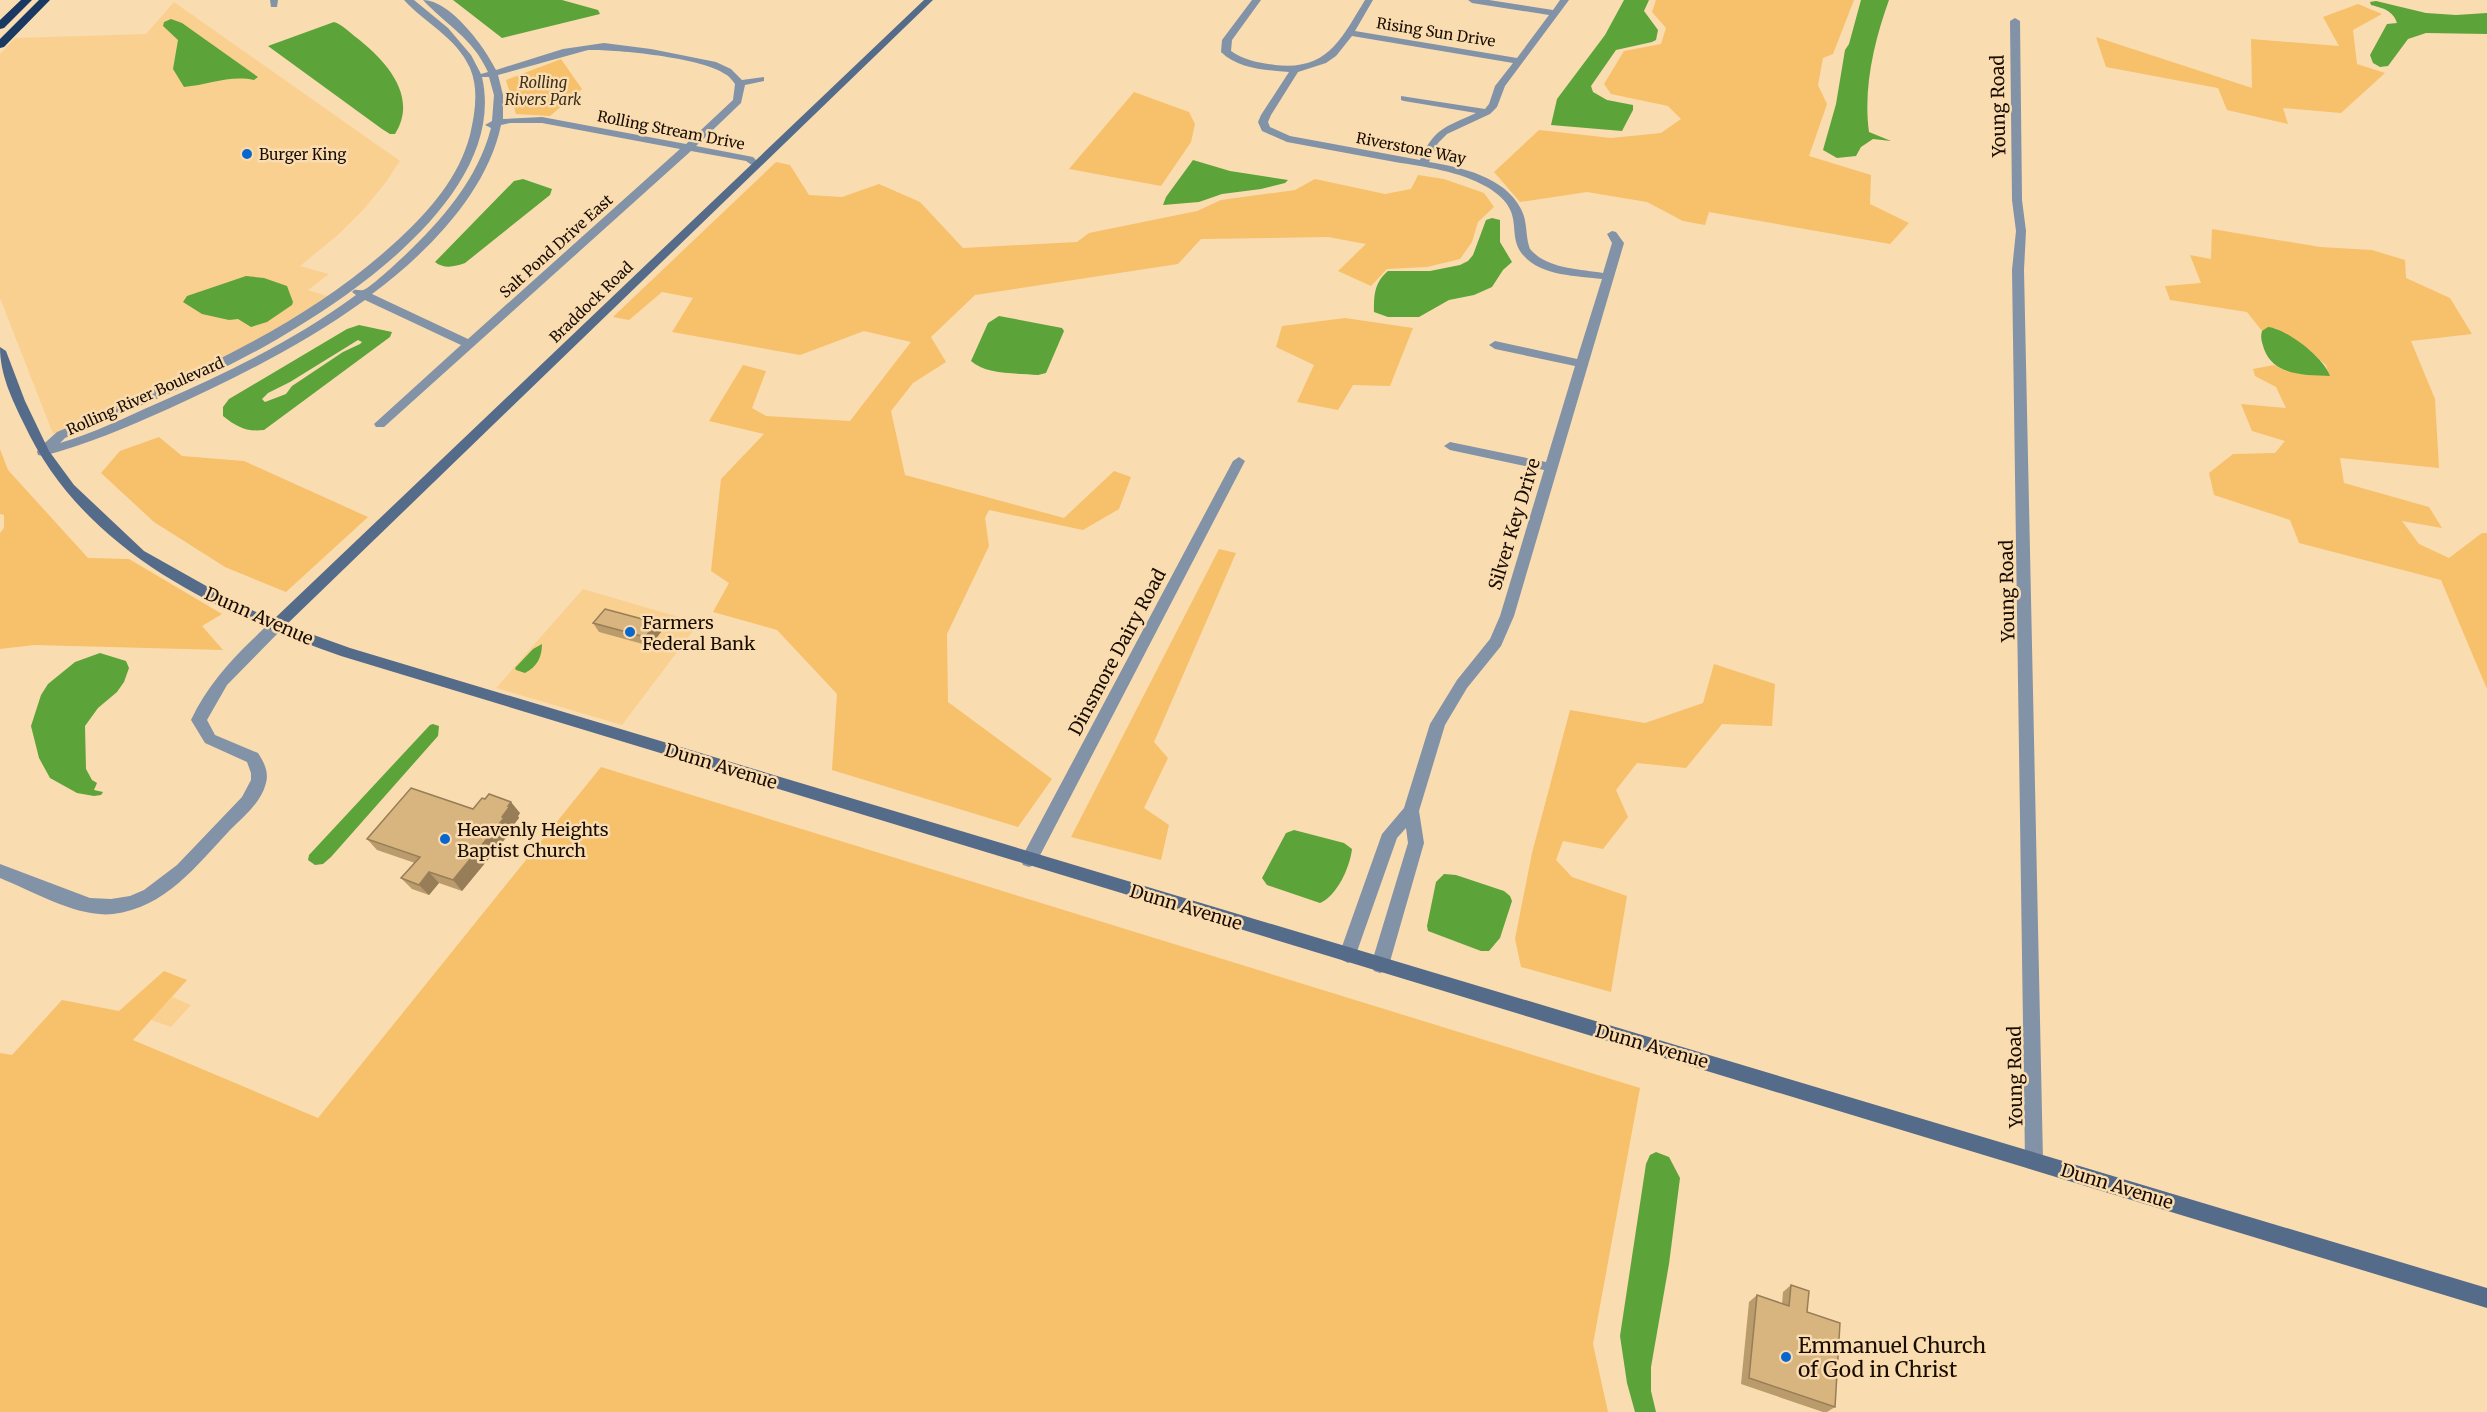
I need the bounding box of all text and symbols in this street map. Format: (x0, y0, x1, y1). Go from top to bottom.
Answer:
street label: Rising Sun Drive (1375, 13, 1497, 51)
street label: Young Road (1986, 54, 2010, 158)
park label: Rolling Rivers Park (505, 73, 582, 109)
street label: Rolling Stream Drive (596, 106, 747, 154)
street label: Riverstone Way (1354, 128, 1468, 168)
place label: Burger King (259, 145, 346, 164)
marker: Burger King (240, 147, 254, 161)
street label: Salt Pond Drive East (496, 190, 617, 302)
street label: Braddock Road (545, 257, 637, 347)
street label: Rolling River Boulevard (63, 353, 227, 439)
street label: Silver Key Drive (1483, 455, 1545, 593)
street label: Young Road (1995, 539, 2019, 643)
street label: Dinsmore Dairy Road (1063, 565, 1171, 739)
street label: Dunn Avenue (201, 582, 317, 650)
place label: Farmers Federal Bank (642, 611, 756, 655)
marker: Farmers Federal Bank (623, 625, 637, 639)
street label: Dunn Avenue (662, 738, 780, 794)
place label: Heavenly Heights Baptist Church (457, 818, 609, 862)
marker: Heavenly Heights Baptist Church (438, 832, 452, 846)
street label: Dunn Avenue (1127, 879, 1245, 935)
street label: Dunn Avenue (1593, 1019, 1711, 1073)
street label: Young Road (2003, 1025, 2027, 1129)
street label: Dunn Avenue (2058, 1158, 2176, 1214)
place label: Emmanuel Church of God in Christ (1798, 1332, 1986, 1383)
marker: Emmanuel Church of God in Christ (1779, 1350, 1793, 1364)

